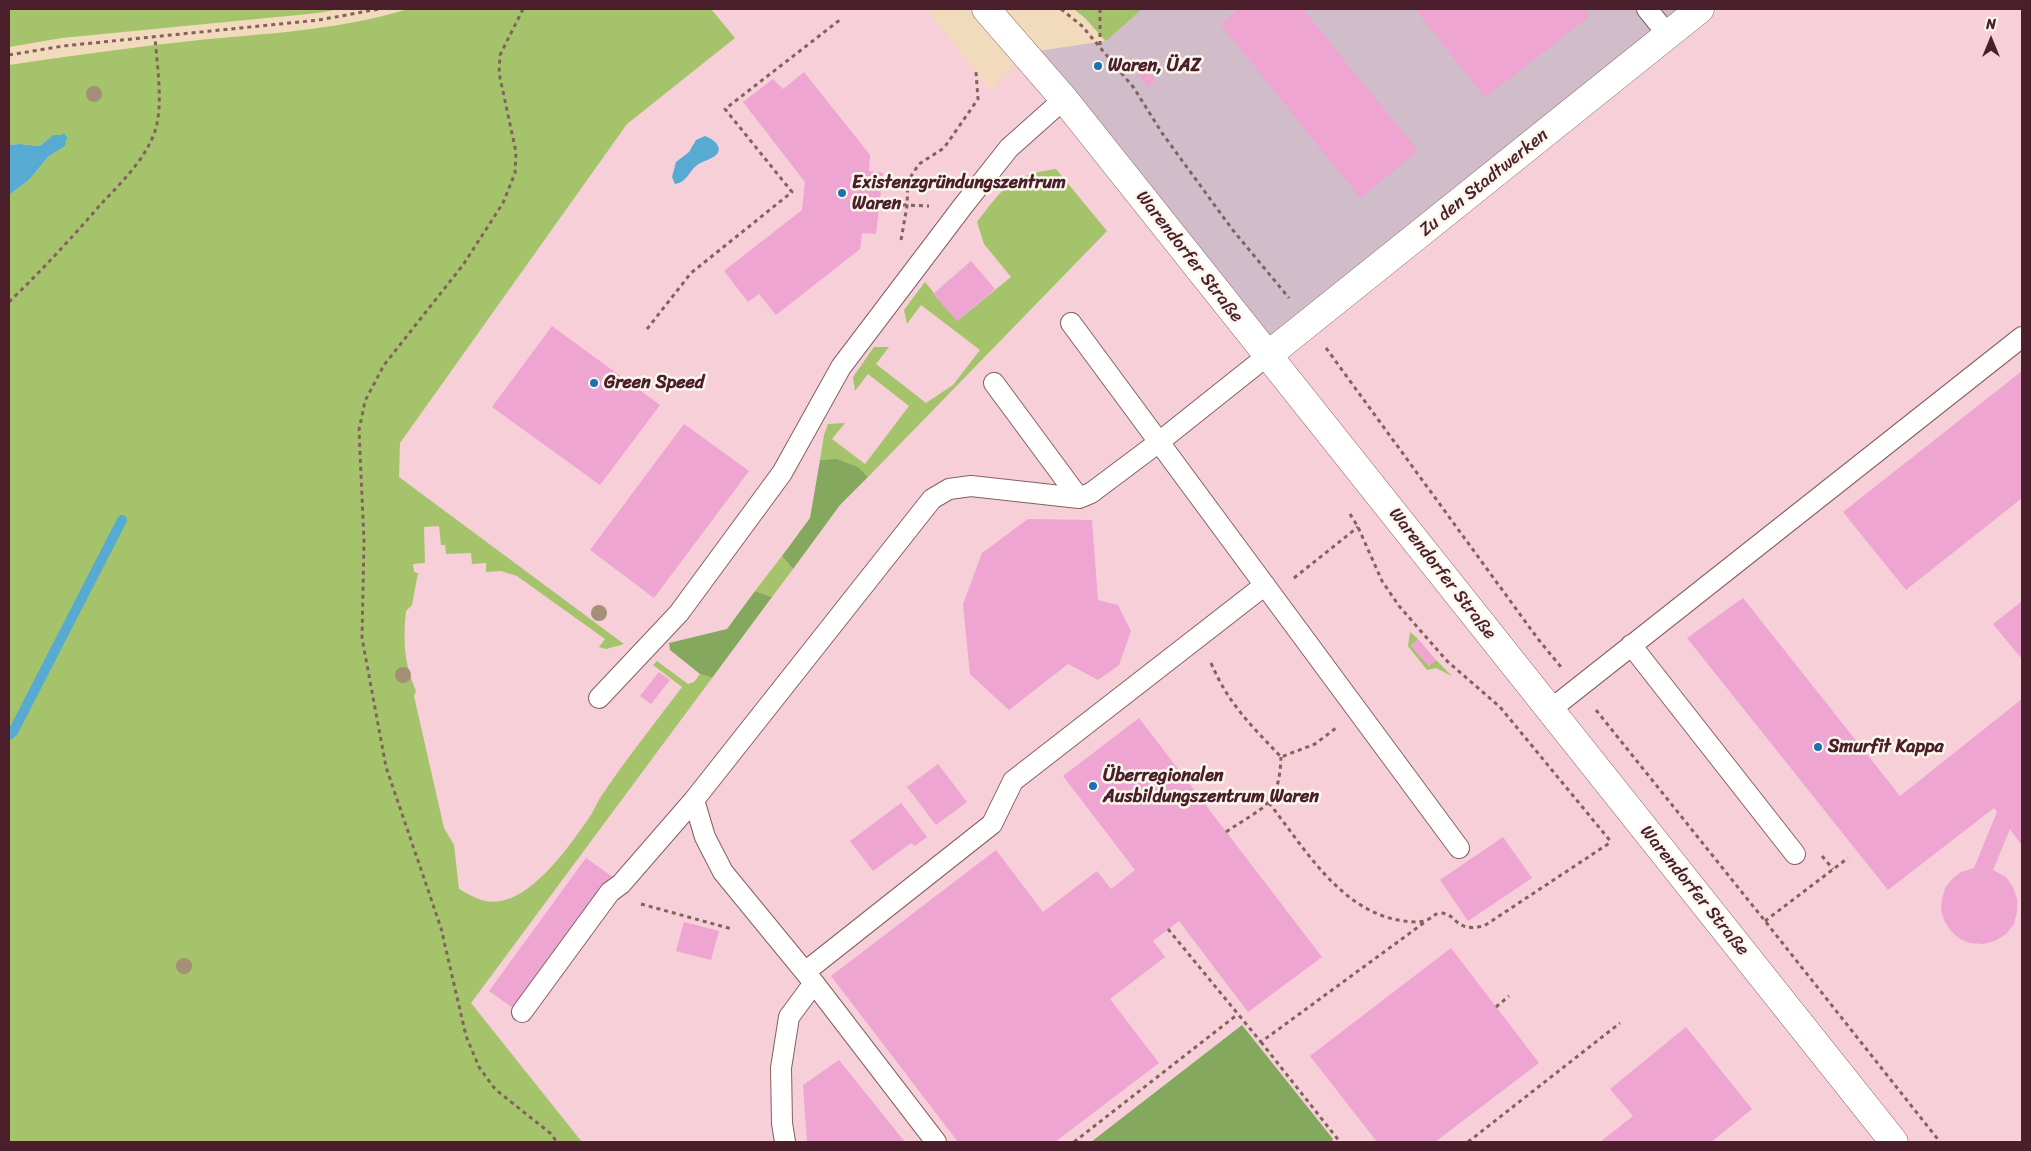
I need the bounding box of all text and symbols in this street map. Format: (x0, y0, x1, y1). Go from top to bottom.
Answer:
text: N (1986, 12, 1996, 37)
north arrow (1966, 15, 2016, 65)
place label: Waren, ÜAZ (1108, 55, 1201, 77)
marker: Waren, ÜAZ (1092, 60, 1104, 72)
street label: Zu den Stadtwerken (1415, 125, 1553, 241)
place label: Existenzgründungszentrum Waren (852, 172, 1066, 214)
marker: Existenzgründungszentrum Waren (836, 187, 848, 199)
street label: Warendorfer Straße (1131, 187, 1247, 327)
place label: Green Speed (604, 372, 704, 394)
marker: Green Speed (588, 377, 600, 389)
street label: Warendorfer Straße (1384, 504, 1500, 644)
place label: Smurfit Kappa (1828, 736, 1943, 758)
marker: Smurfit Kappa (1812, 741, 1824, 753)
place label: Überregionalen Ausbildungszentrum Waren (1103, 765, 1319, 808)
marker: Überregionalen Ausbildungszentrum Waren (1087, 780, 1099, 792)
street label: Warendorfer Straße (1635, 821, 1753, 961)

